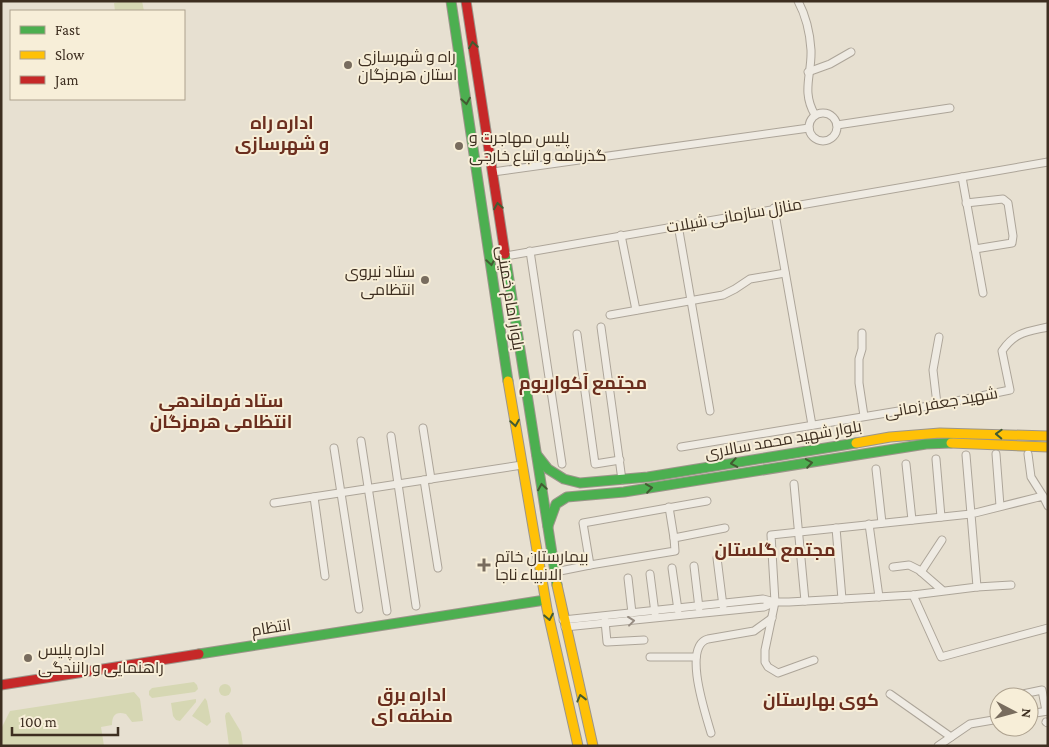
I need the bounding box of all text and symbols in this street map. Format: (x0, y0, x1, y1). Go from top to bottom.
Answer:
legend (10, 10, 185, 100)
text: Fast (55, 22, 81, 38)
one-way arrow (469, 41, 479, 49)
text: Slow (55, 47, 85, 63)
place label: راه و شهرسازی استان هرمزگان (358, 48, 457, 85)
marker: راه و شهرسازی استان هرمزگان (342, 59, 354, 71)
text: Jam (53, 72, 78, 89)
one-way arrow (460, 98, 471, 106)
district label: اداره راه و شهرسازی (235, 113, 329, 155)
place label: پلیس مهاجرت و گذرنامه و اتباع خارجى (469, 129, 606, 167)
marker: پلیس مهاجرت و گذرنامه و اتباع خارجى (453, 140, 465, 152)
street label: منازل سازمانی شیلات (665, 195, 804, 238)
one-way arrow (493, 201, 504, 209)
street label: بلوار امام خمینی (491, 245, 527, 352)
one-way arrow (485, 258, 495, 266)
place label: ستاد نیروی انتظامی (345, 263, 415, 300)
marker: ستاد نیروی انتظامی (419, 274, 431, 286)
district label: مجتمع آکواریوم (519, 373, 647, 395)
street label: شهید جعفر زمانی (883, 384, 999, 423)
district label: ستاد فرماندهی انتظامی هرمزگان (150, 391, 292, 433)
street label: بلوار شهید محمد سالاری (703, 417, 863, 464)
one-way arrow (509, 419, 520, 427)
one-way arrow (995, 428, 1003, 439)
one-way arrow (730, 457, 738, 467)
one-way arrow (805, 458, 813, 468)
one-way arrow (537, 483, 547, 492)
one-way arrow (645, 483, 653, 494)
district label: مجتمع گلستان (714, 540, 836, 562)
place label: بیمارستان خاتم الانبیاء ناجا (495, 548, 588, 584)
marker: بیمارستان خاتم الانبیاء ناجا (477, 558, 491, 572)
one-way arrow (543, 613, 553, 622)
street label: انتظام (250, 616, 293, 642)
one-way arrow (627, 616, 635, 627)
place label: اداره پلیس راهنمایی و رانندگی (38, 641, 164, 678)
marker: اداره پلیس راهنمایی و رانندگی (22, 652, 34, 664)
district label: اداره برق منطقه ای (371, 685, 453, 726)
north arrow (989, 687, 1039, 737)
district label: کوی بهارستان (763, 690, 879, 711)
one-way arrow (576, 694, 587, 703)
scale bar (12, 704, 119, 736)
text: N (1018, 708, 1035, 719)
text: 100 m (20, 714, 57, 730)

